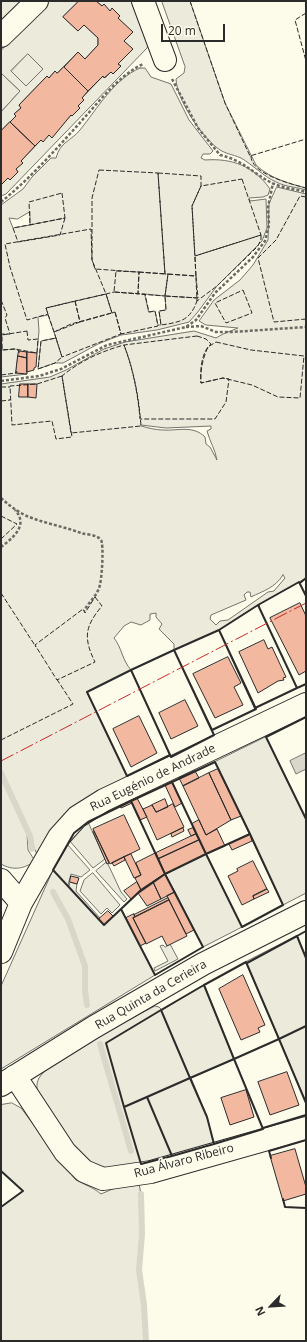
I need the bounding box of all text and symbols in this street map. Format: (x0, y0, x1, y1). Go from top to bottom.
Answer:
scale bar (163, 16, 227, 42)
text: 20 m (168, 22, 196, 39)
street label: Rua Eugénio de Andrade (88, 741, 218, 815)
street label: Rua Quinta da Cerieira (93, 957, 209, 1033)
street label: Rua Álvaro Ribeiro (133, 1141, 235, 1181)
north arrow (251, 1286, 291, 1326)
text: N (251, 1304, 268, 1319)

